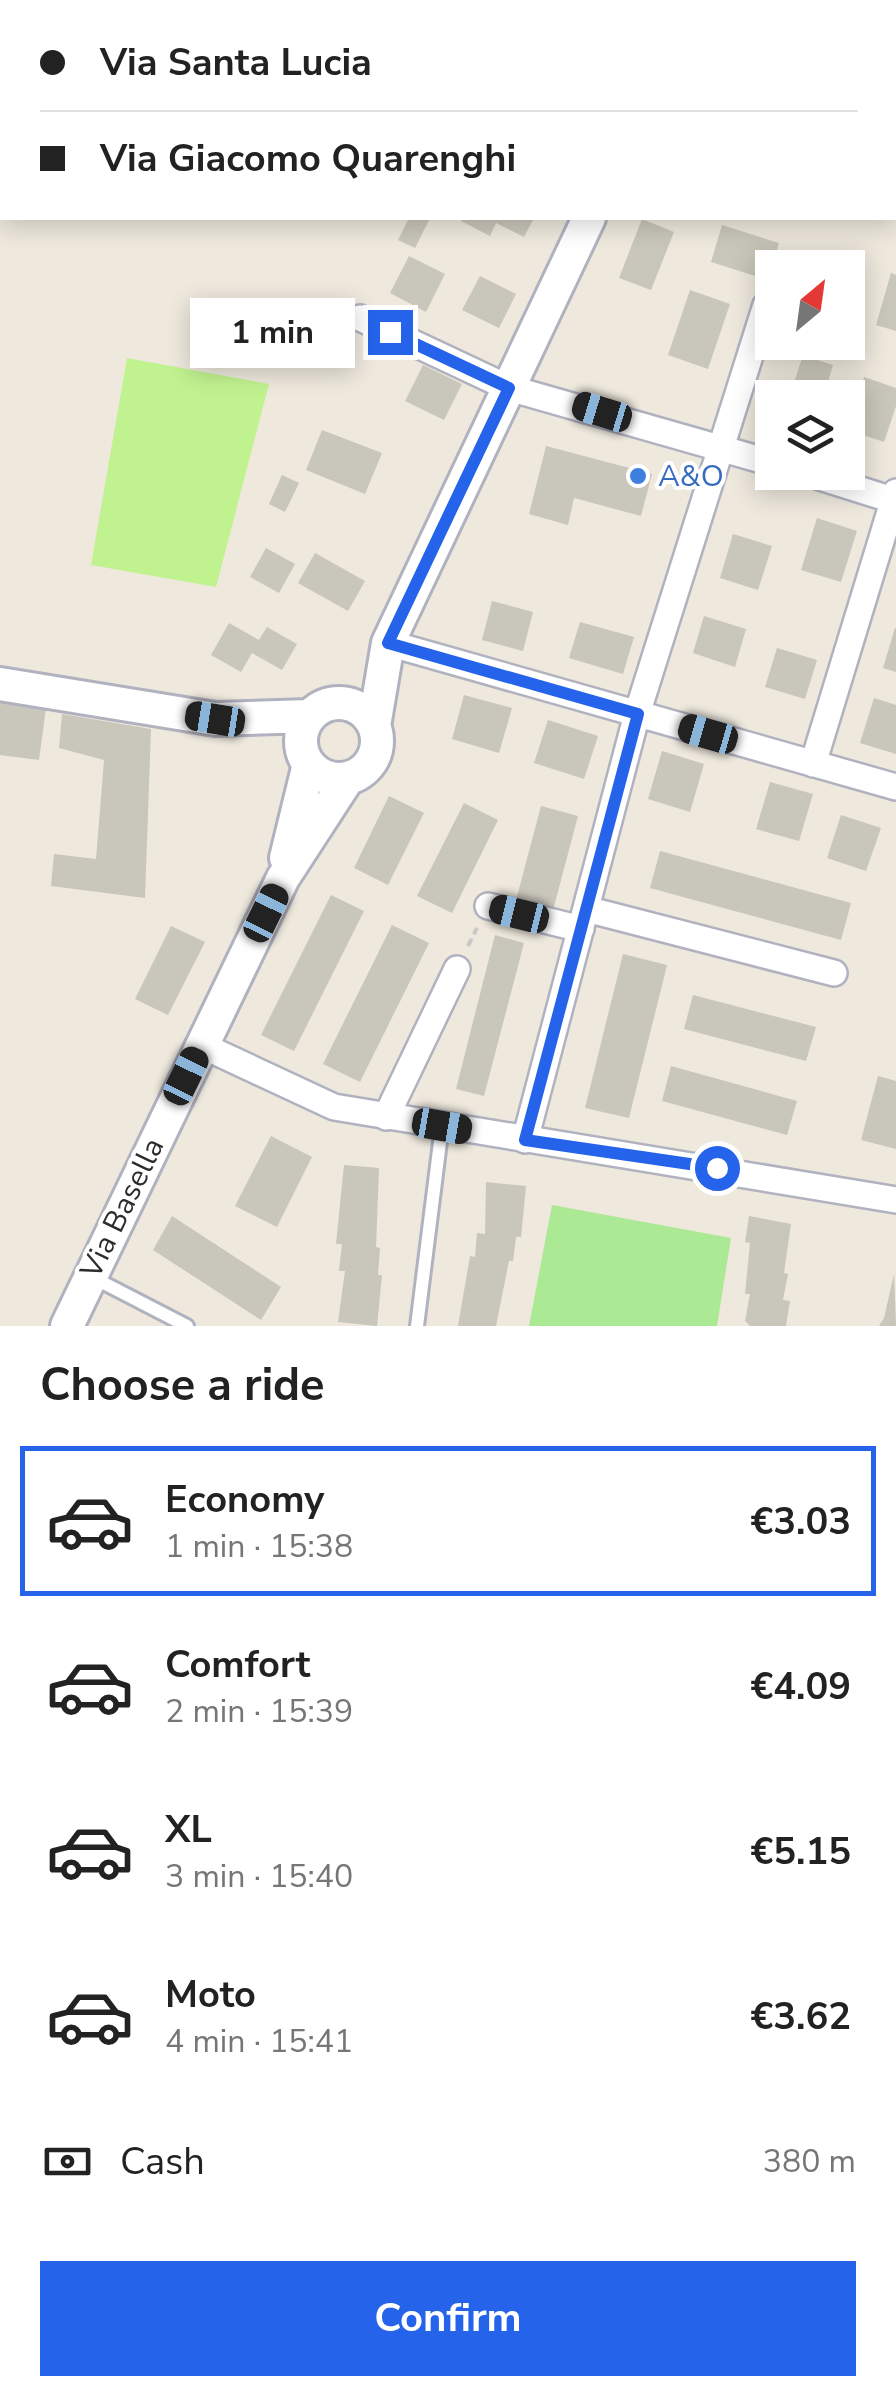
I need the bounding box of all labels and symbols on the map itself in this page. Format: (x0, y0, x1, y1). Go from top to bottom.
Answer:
north arrow (755, 250, 865, 360)
callout: 1 min (190, 297, 355, 367)
route end (368, 310, 413, 355)
car (569, 389, 635, 435)
place label: A&O (658, 456, 724, 497)
marker: A&O (627, 465, 649, 487)
car (183, 699, 247, 739)
car (675, 711, 741, 757)
car (239, 879, 293, 947)
car (486, 892, 552, 936)
car (159, 1042, 213, 1110)
car (410, 1106, 474, 1146)
street label: Via Basella (70, 1131, 174, 1286)
route start (695, 1146, 740, 1191)

